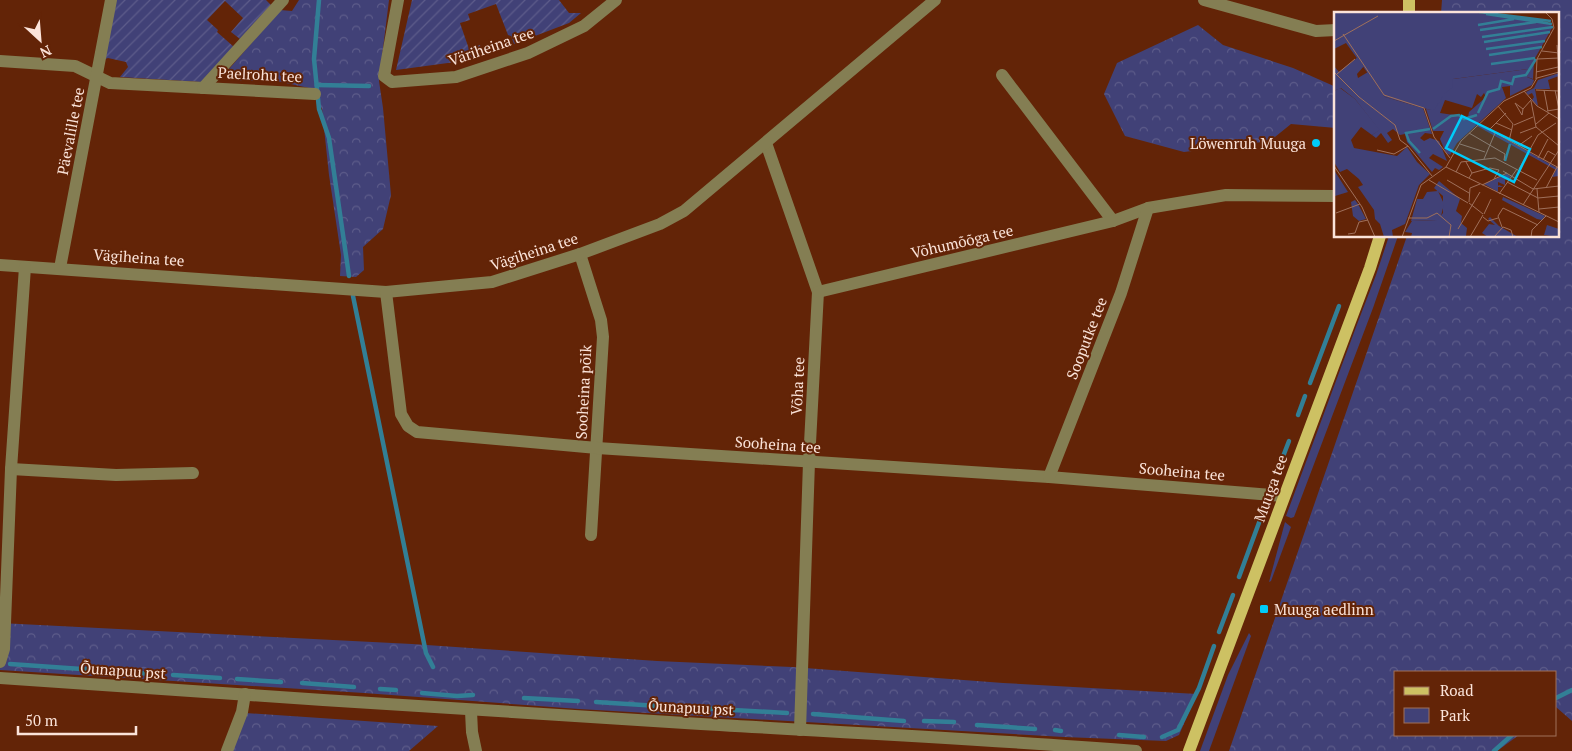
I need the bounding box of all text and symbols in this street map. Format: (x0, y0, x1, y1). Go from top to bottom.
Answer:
inset map (1334, 12, 1560, 238)
north arrow (15, 15, 65, 65)
street label: Väriheina tee (446, 22, 536, 70)
text: N (37, 41, 55, 63)
street label: Paelrohu tee (217, 62, 303, 86)
street label: Päevalille tee (52, 85, 88, 177)
place label: Löwenruh Muuga (1190, 133, 1306, 153)
marker: Löwenruh Muuga (1310, 137, 1322, 149)
street label: Võhumõõga tee (909, 220, 1015, 262)
street label: Vägiheina tee (487, 227, 581, 275)
street label: Vägiheina tee (93, 244, 185, 270)
street label: Sooputke tee (1061, 294, 1111, 382)
street label: Sooheina põik (571, 344, 595, 440)
street label: Võha tee (785, 356, 809, 416)
street label: Sooheina tee (734, 431, 822, 457)
street label: Muuga tee (1249, 452, 1291, 524)
street label: Sooheina tee (1138, 457, 1226, 485)
place label: Muuga aedlinn (1274, 599, 1374, 619)
marker: Muuga aedlinn (1258, 603, 1270, 615)
street label: Õunapuu pst (79, 657, 167, 683)
legend (1394, 671, 1557, 736)
text: Road (1440, 680, 1473, 700)
street label: Õunapuu pst (647, 695, 735, 719)
scale bar (18, 704, 135, 736)
text: Park (1440, 705, 1470, 725)
text: 50 m (25, 710, 58, 730)

